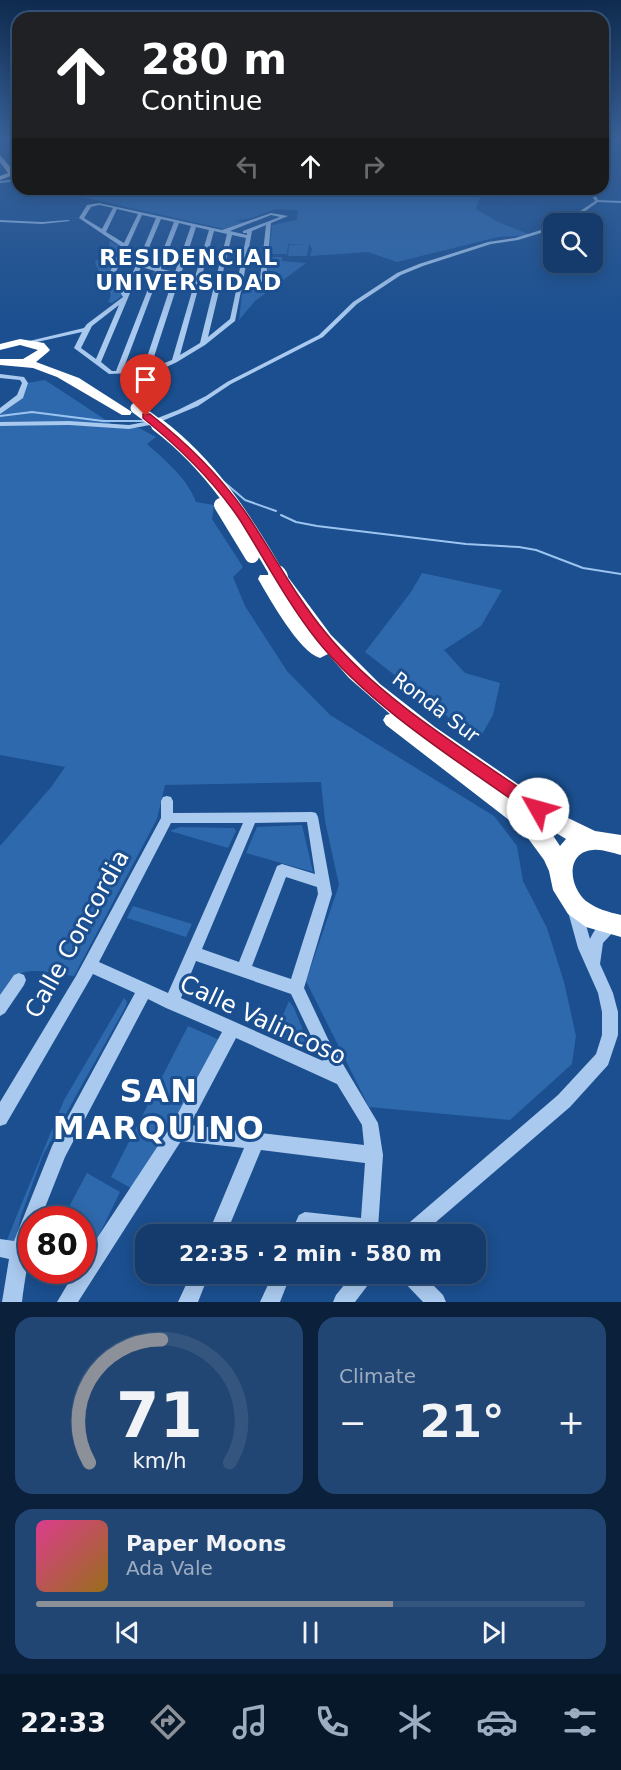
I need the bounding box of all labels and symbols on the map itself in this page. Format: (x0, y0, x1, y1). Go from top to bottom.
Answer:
district label: RESIDENCIAL UNIVERSIDAD (95, 245, 283, 295)
pin (120, 354, 171, 416)
street label: Ronda Sur (388, 666, 485, 748)
position arrow (506, 777, 570, 841)
street label: Calle Concordia (19, 845, 135, 1023)
street label: Calle Valincoso (175, 969, 351, 1071)
district label: SAN MARQUINO (53, 1072, 265, 1147)
speed limit sign: 80 (18, 1206, 96, 1284)

